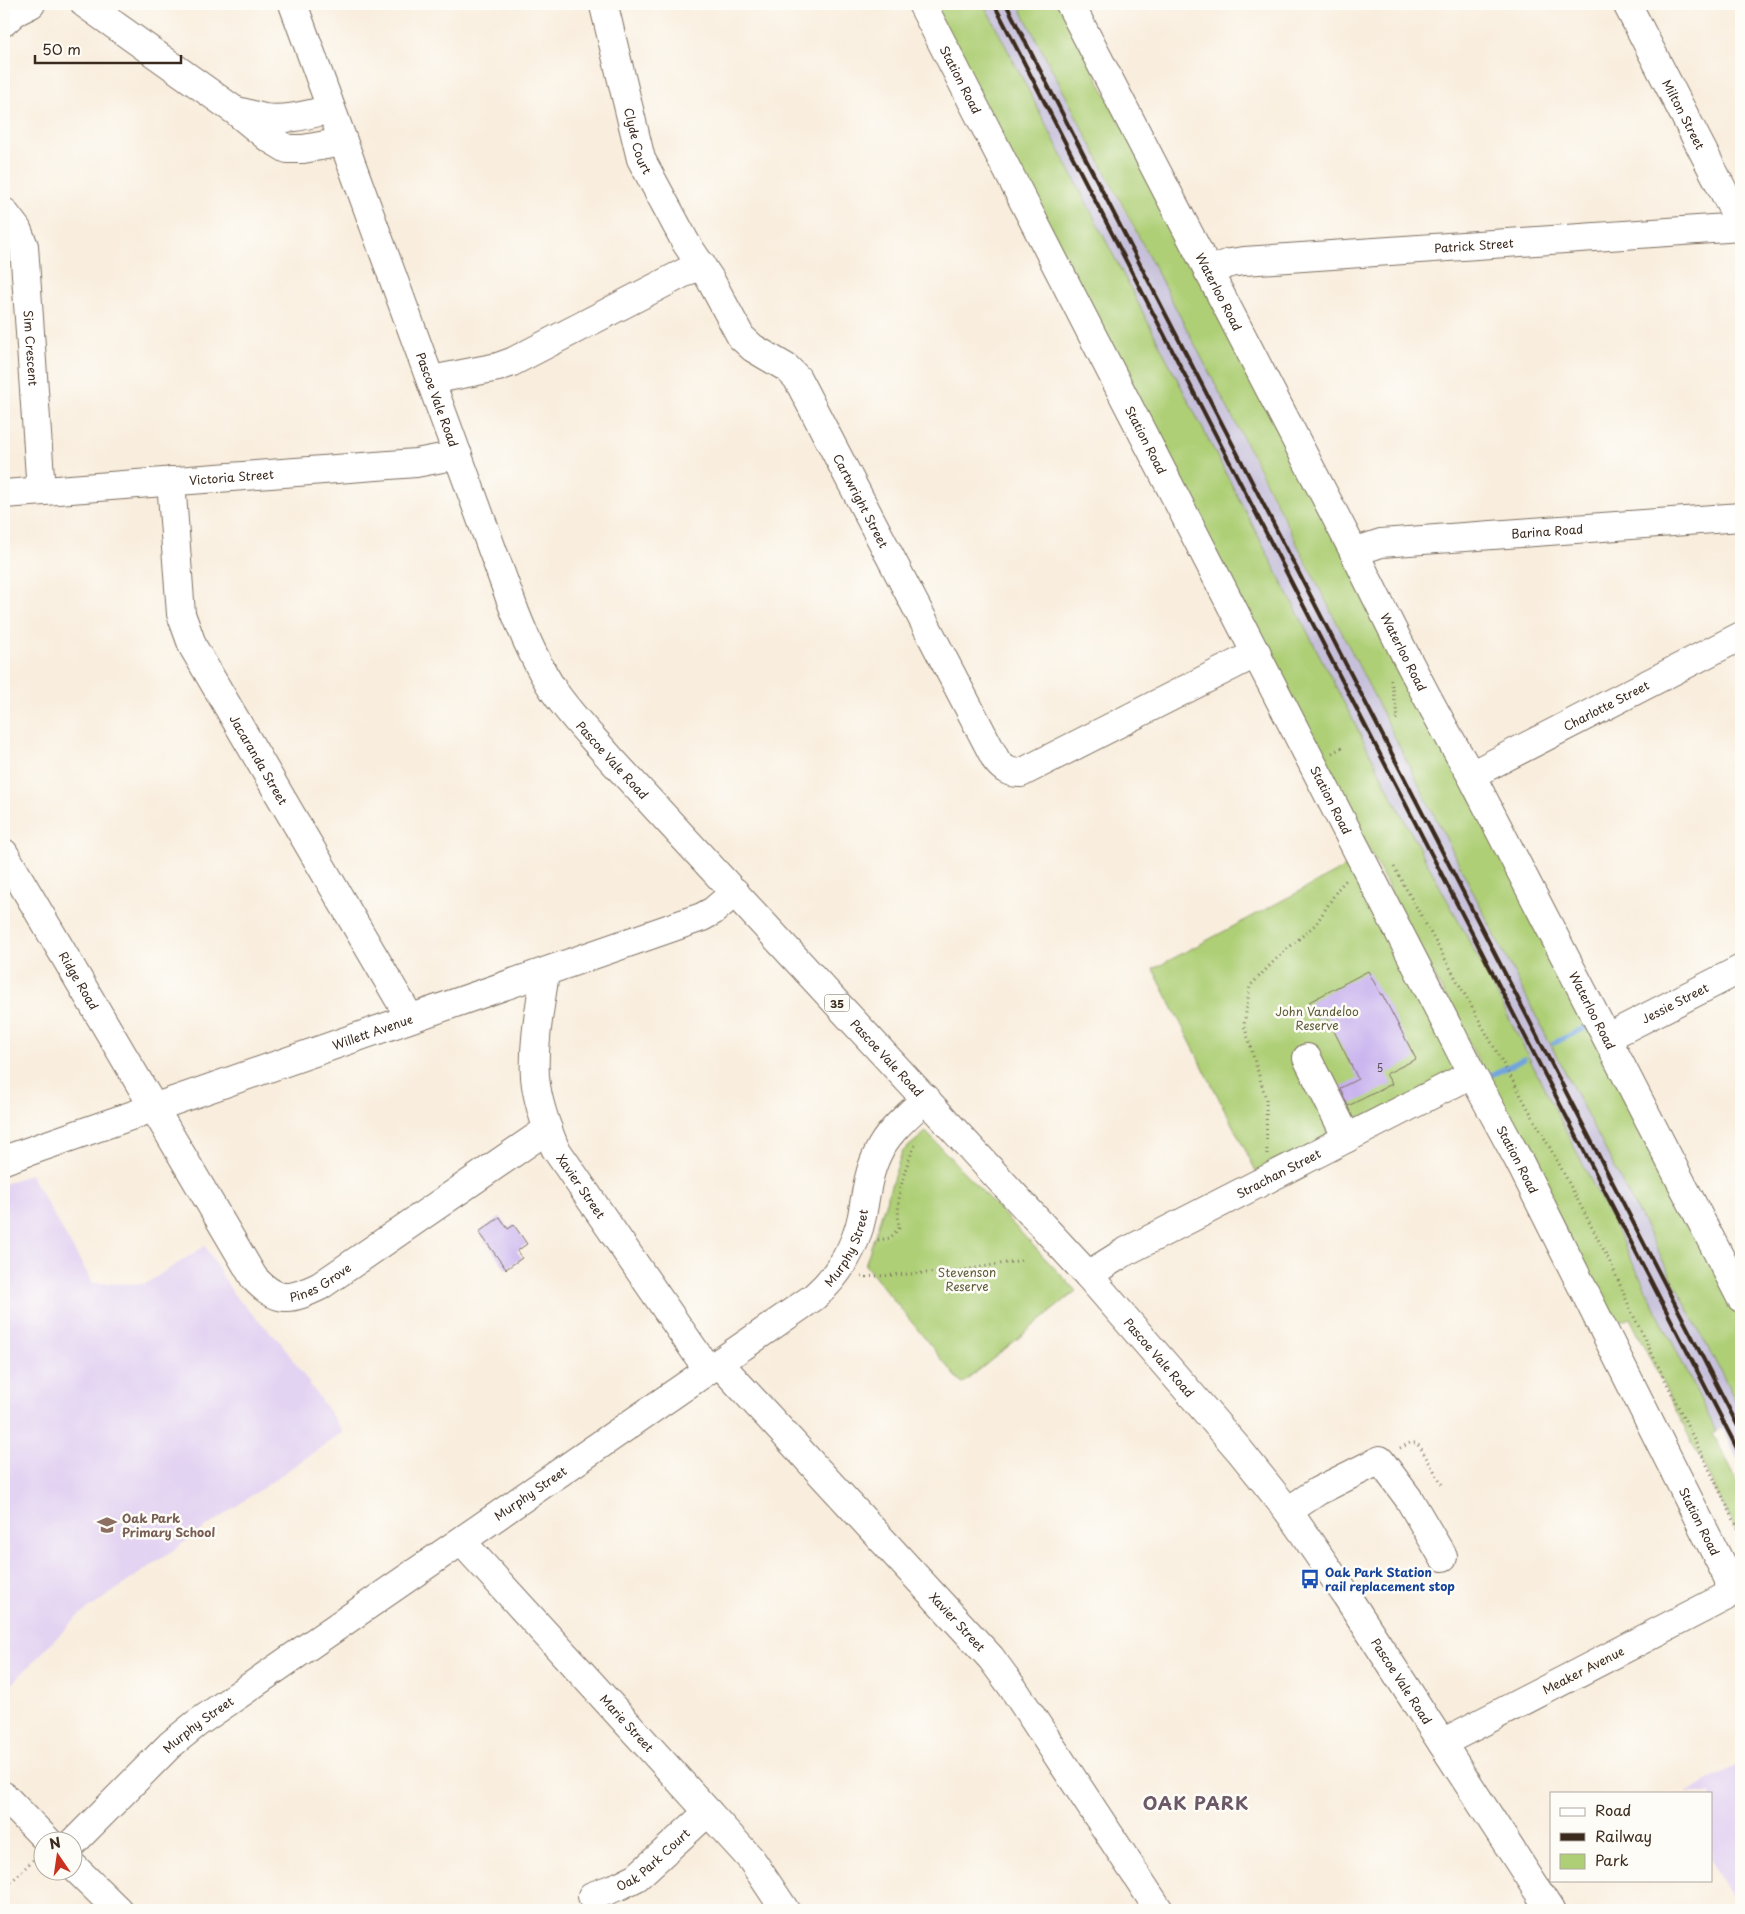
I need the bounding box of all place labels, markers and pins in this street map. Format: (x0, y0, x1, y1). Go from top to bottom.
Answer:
place label: Oak Park Primary School (122, 1509, 215, 1541)
school or university icon: Oak Park Primary School (96, 1514, 118, 1536)
place label: Oak Park Station rail replacement stop (1325, 1563, 1455, 1595)
bus stop icon: Oak Park Station rail replacement stop (1299, 1568, 1321, 1590)

